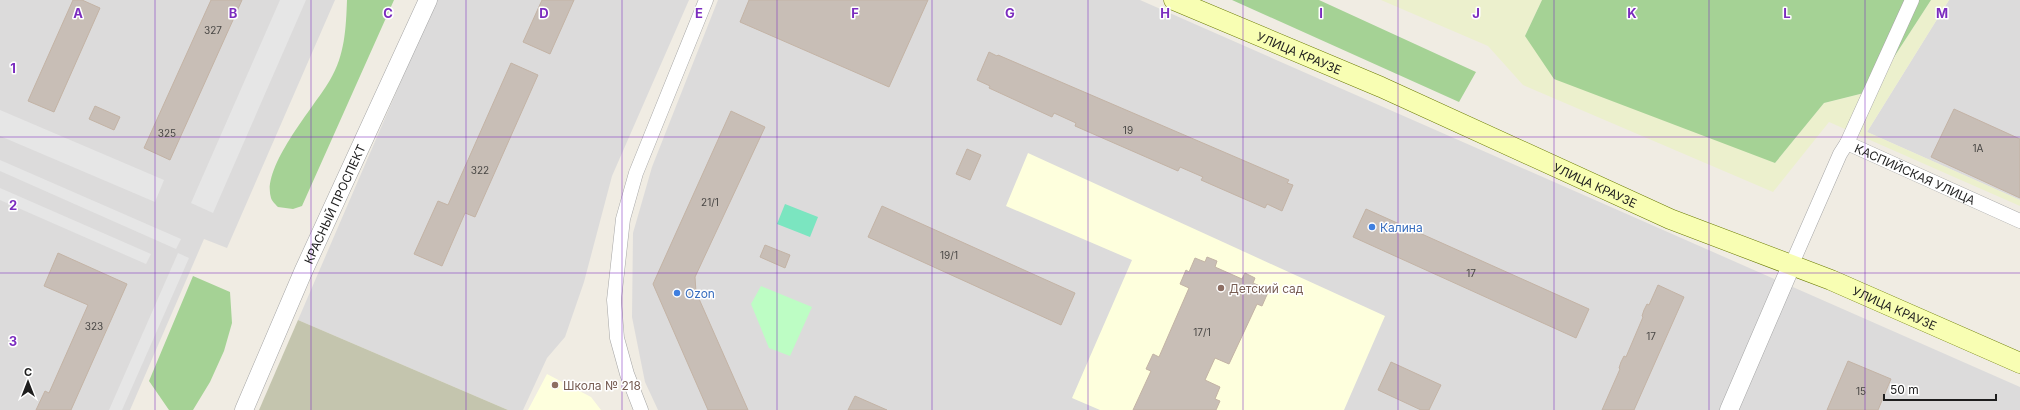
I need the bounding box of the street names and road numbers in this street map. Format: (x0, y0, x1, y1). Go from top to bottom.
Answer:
street label: УЛИЦА КРАУЗЕ (1255, 28, 1344, 77)
street label: КАСПИЙСКАЯ УЛИЦА (1853, 140, 1978, 207)
street label: КРАСНЫЙ ПРОСПЕКТ (300, 142, 368, 266)
street label: УЛИЦА КРАУЗЕ (1551, 159, 1639, 210)
street label: УЛИЦА КРАУЗЕ (1850, 283, 1939, 333)

